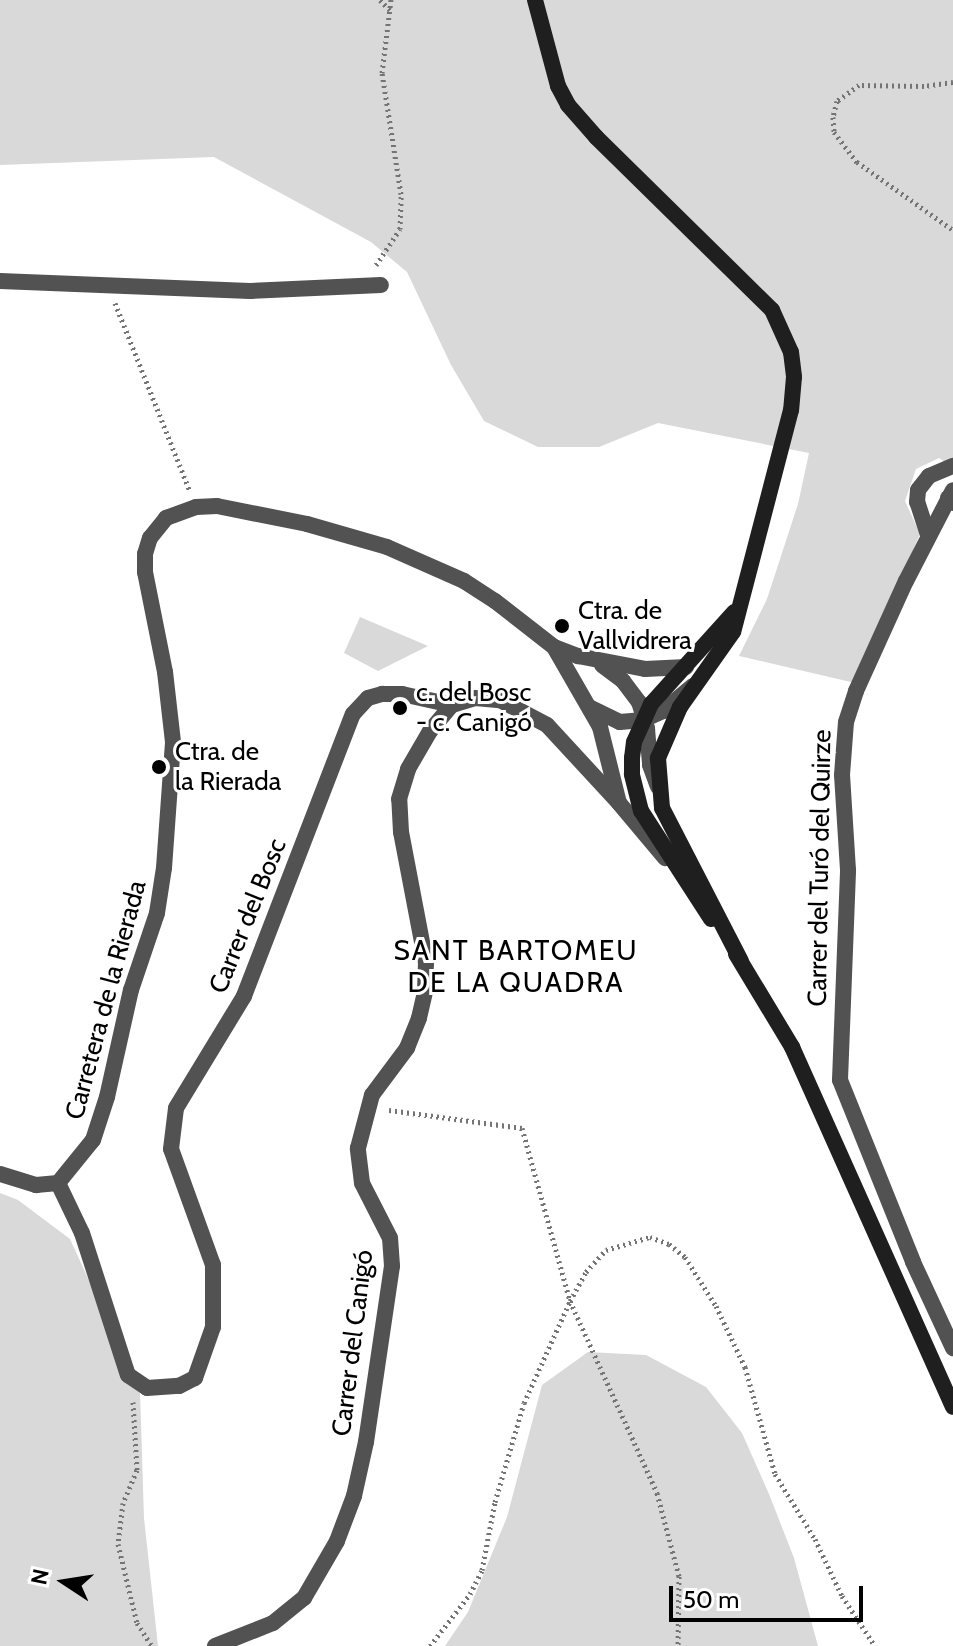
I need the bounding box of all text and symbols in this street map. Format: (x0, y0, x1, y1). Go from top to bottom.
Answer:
place label: Ctra. de Vallvidrera (578, 595, 692, 656)
marker: Ctra. de Vallvidrera (553, 617, 571, 635)
place label: c. del Bosc - c. Canigó (416, 677, 532, 738)
marker: c. del Bosc - c. Canigó (391, 699, 409, 717)
street label: Carrer del Turó del Quirze (802, 729, 838, 1007)
place label: Ctra. de la Rierada (175, 736, 281, 798)
marker: Ctra. de la Rierada (150, 758, 168, 776)
street label: Carrer del Bosc (203, 834, 293, 998)
street label: Carretera de la Rierada (59, 877, 153, 1123)
district label: SANT BARTOMEU DE LA QUADRA (393, 933, 639, 999)
street label: Carrer del Canigó (326, 1248, 380, 1438)
north arrow (24, 1542, 104, 1622)
text: N (25, 1566, 55, 1587)
scale bar (673, 1570, 867, 1620)
text: 50 m (683, 1585, 739, 1614)

